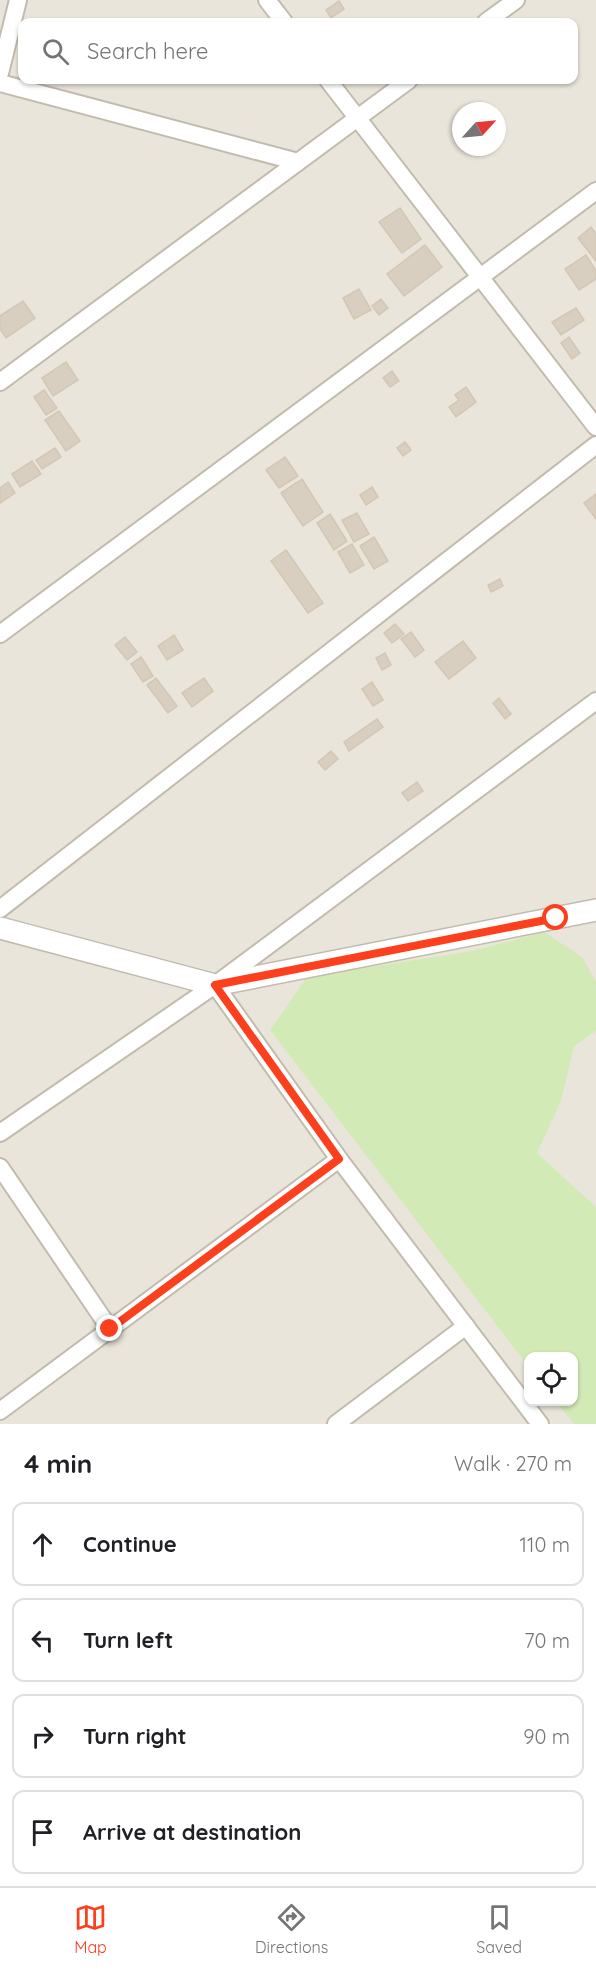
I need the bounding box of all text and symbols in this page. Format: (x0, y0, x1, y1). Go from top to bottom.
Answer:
search box (18, 18, 578, 84)
icon: search (39, 35, 72, 68)
text: Search here (87, 37, 208, 65)
north arrow (452, 102, 506, 156)
route start (542, 904, 568, 930)
route end (96, 1315, 122, 1341)
map controls (524, 1352, 578, 1406)
button: locate (524, 1352, 578, 1406)
text: 4 min (24, 1447, 92, 1480)
text: Walk · 270 m (454, 1451, 572, 1476)
icon: ahead (26, 1528, 59, 1561)
text: Continue (83, 1530, 177, 1558)
text: 110 m (520, 1532, 570, 1557)
icon: left (26, 1624, 59, 1657)
text: Turn left (83, 1626, 173, 1654)
text: 70 m (524, 1628, 570, 1653)
icon: right (26, 1720, 59, 1753)
text: Turn right (83, 1722, 187, 1750)
text: 90 m (523, 1724, 570, 1749)
icon: arrive (26, 1816, 59, 1849)
text: Arrive at destination (83, 1818, 301, 1846)
tab: Map (74, 1901, 107, 1957)
tab: Directions (255, 1901, 328, 1957)
tab: Saved (476, 1901, 522, 1957)

